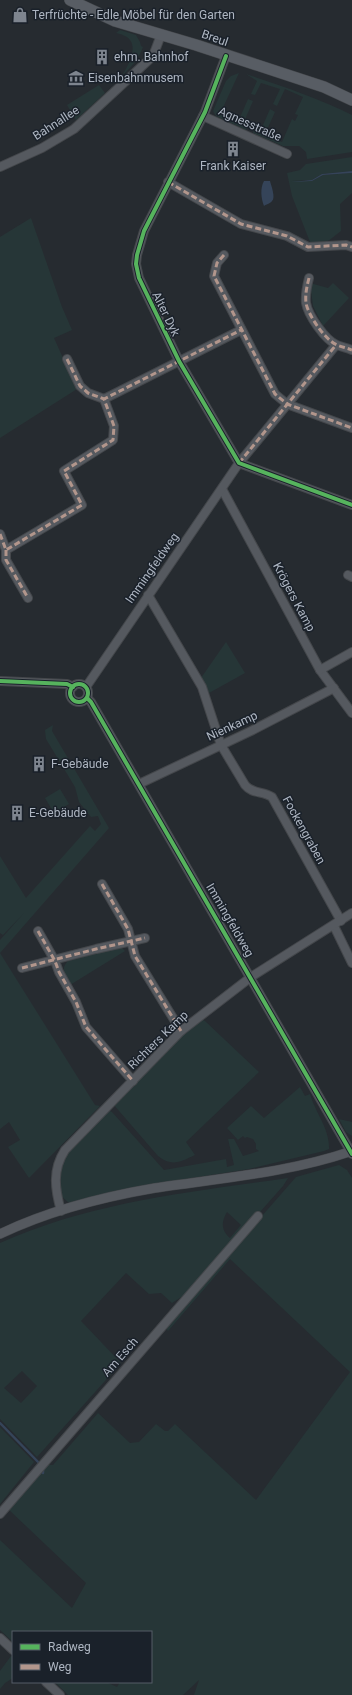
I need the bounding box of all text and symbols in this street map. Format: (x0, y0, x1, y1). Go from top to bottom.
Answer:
shop icon: Terfrüchte - Edle Möbel für den Garten (11, 6, 29, 24)
place label: Terfrüchte - Edle Möbel für den Garten (32, 8, 235, 22)
street label: Breul (200, 27, 230, 49)
building icon: ehm. Bahnhof (93, 48, 111, 66)
place label: ehm. Bahnhof (114, 50, 189, 64)
museum icon: Eisenbahnmusem (67, 69, 85, 87)
place label: Eisenbahnmusem (88, 71, 184, 85)
street label: Bahnallee (30, 103, 82, 143)
street label: Agnesstraße (216, 104, 284, 144)
building icon: Frank Kaiser (224, 140, 242, 158)
place label: Frank Kaiser (200, 159, 266, 173)
street label: Alter Dyk (149, 289, 183, 339)
street label: Immingfeldweg (123, 530, 181, 606)
street label: Krögers Kamp (270, 560, 318, 634)
street label: Nienkamp (204, 708, 260, 744)
building icon: F-Gebäude (30, 755, 48, 773)
place label: F-Gebäude (51, 757, 109, 771)
street label: Fockengraben (280, 794, 328, 866)
building icon: E-Gebäude (8, 804, 26, 822)
place label: E-Gebäude (29, 806, 87, 820)
street label: Immingfeldweg (203, 881, 257, 959)
street label: Richters Kamp (125, 1008, 191, 1072)
street label: Am Esch (99, 1335, 141, 1379)
legend (12, 1631, 152, 1683)
text: Radweg (48, 1640, 91, 1654)
text: Weg (48, 1660, 72, 1674)

